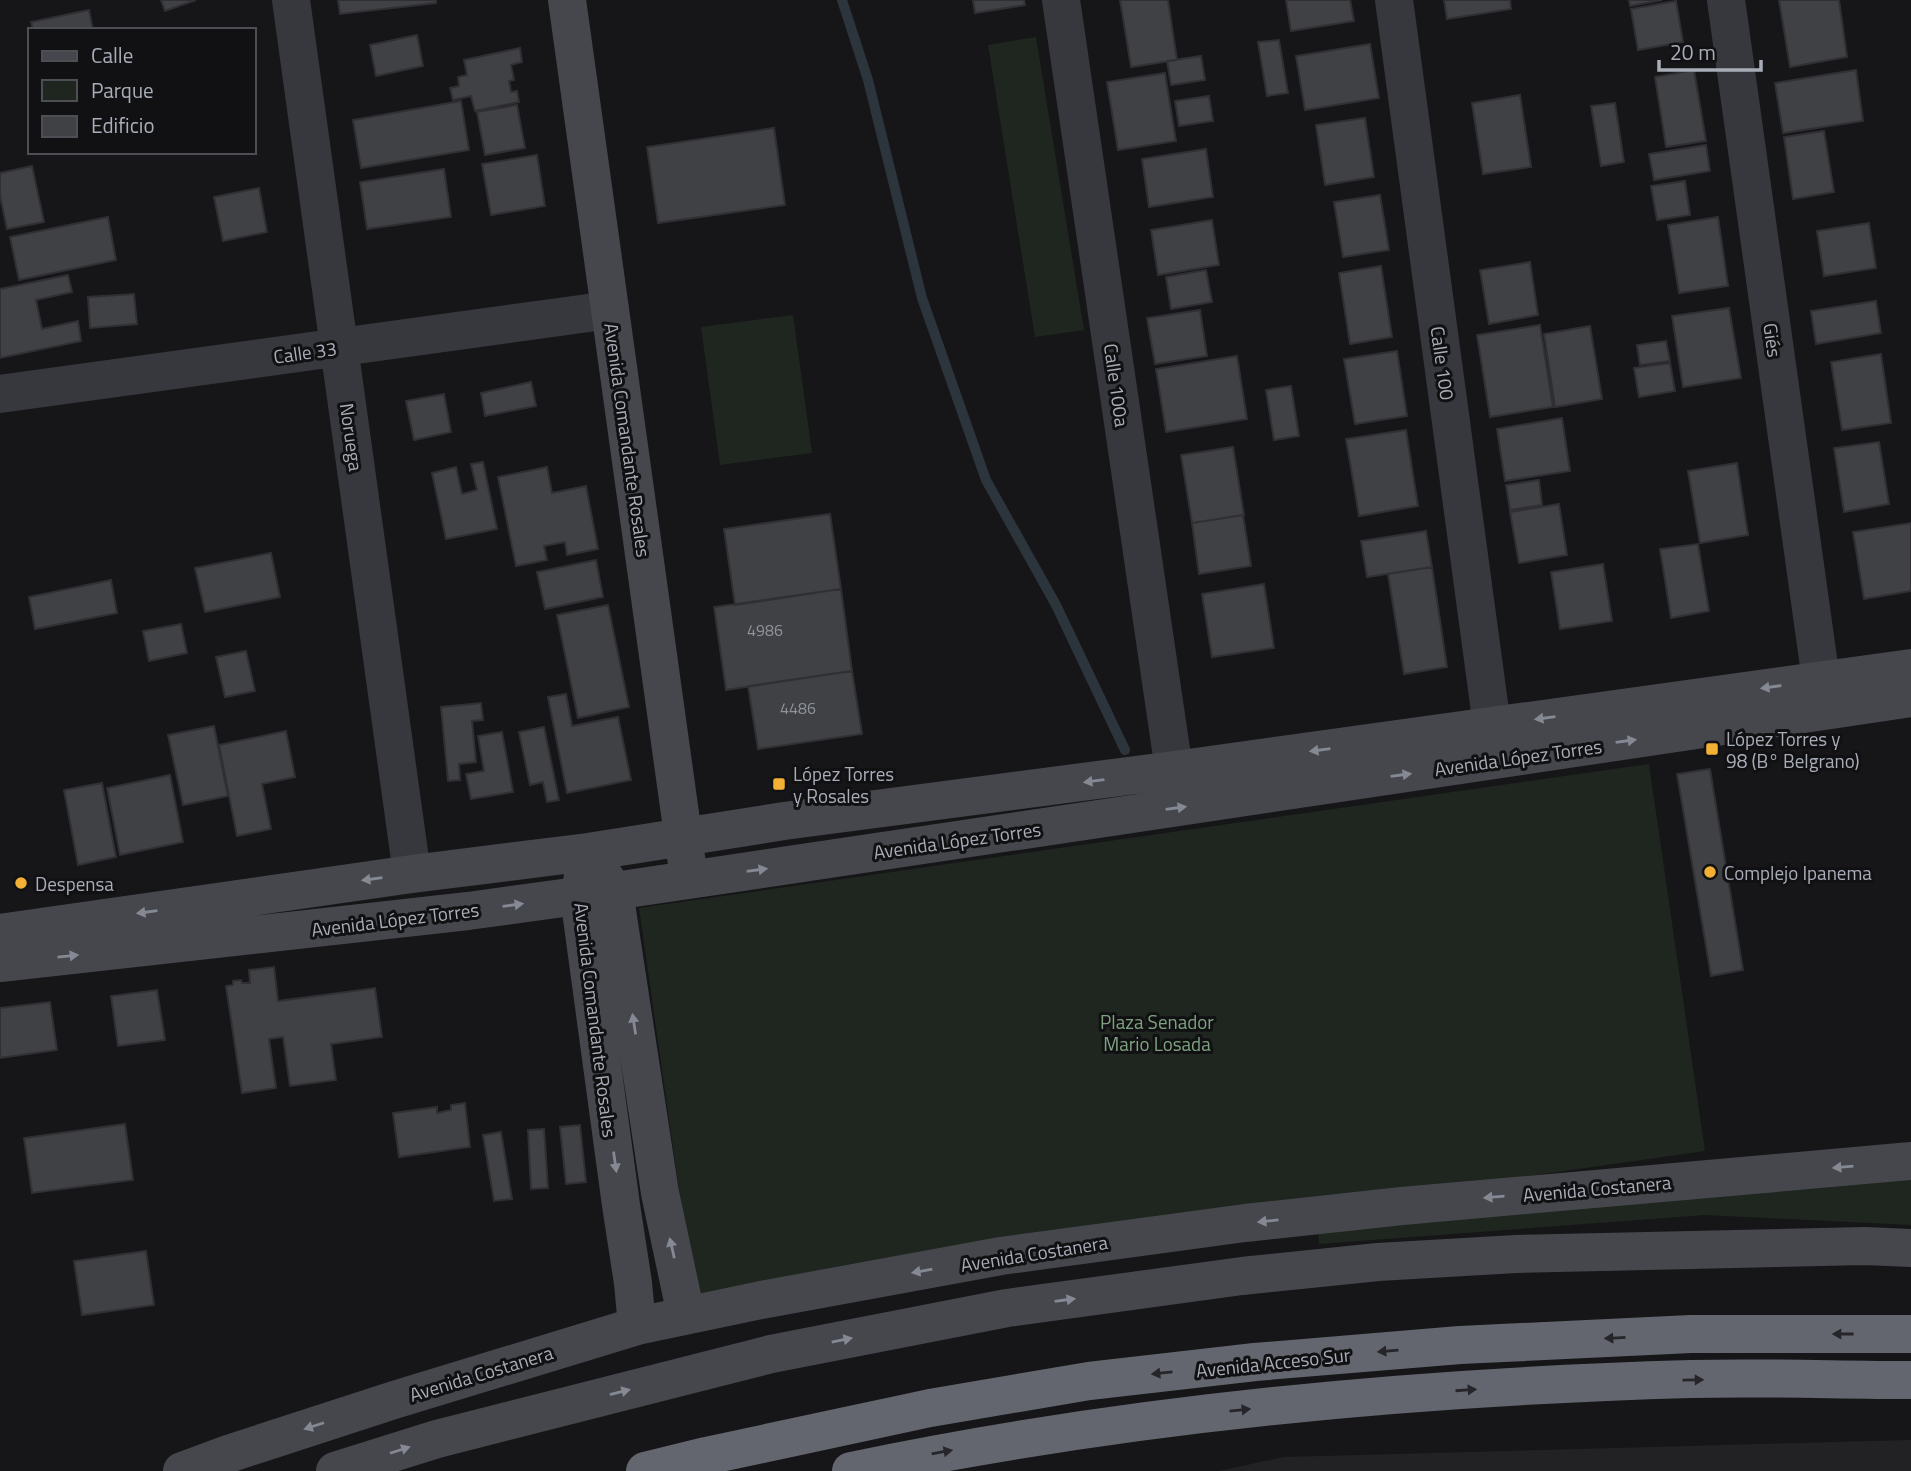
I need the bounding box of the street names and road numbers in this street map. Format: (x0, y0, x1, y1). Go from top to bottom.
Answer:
street label: Avenida Comandante Rosales (597, 321, 659, 559)
street label: Giés (1756, 321, 1790, 359)
street label: Calle 100 (1423, 324, 1463, 402)
street label: Calle 33 (271, 333, 339, 371)
street label: Calle 100a (1097, 341, 1137, 429)
street label: Noruega (333, 401, 371, 473)
street label: Avenida López Torres (1432, 731, 1604, 783)
street label: Avenida López Torres (871, 814, 1043, 866)
street label: Avenida López Torres (309, 894, 481, 944)
street label: Avenida Comandante Rosales (567, 901, 625, 1139)
street label: Avenida Costanera (1522, 1167, 1673, 1209)
street label: Avenida Costanera (958, 1227, 1110, 1279)
street label: Avenida Costanera (406, 1337, 557, 1409)
street label: Avenida Acceso Sur (1195, 1339, 1352, 1385)

